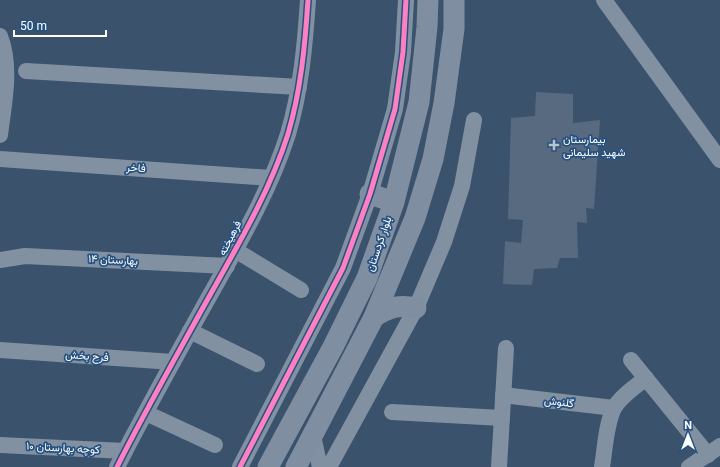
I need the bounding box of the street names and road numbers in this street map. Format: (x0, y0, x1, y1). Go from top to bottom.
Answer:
street label: فاخر (125, 161, 146, 175)
street label: بلوار کردستان (364, 215, 394, 273)
street label: فرهیخته (216, 218, 244, 258)
street label: بهارستان ۱۴ (88, 252, 138, 268)
street label: فرح بخش (65, 348, 109, 365)
street label: گلنوش (543, 394, 575, 410)
street label: کوچه بهارستان ۱۰ (26, 440, 100, 457)

